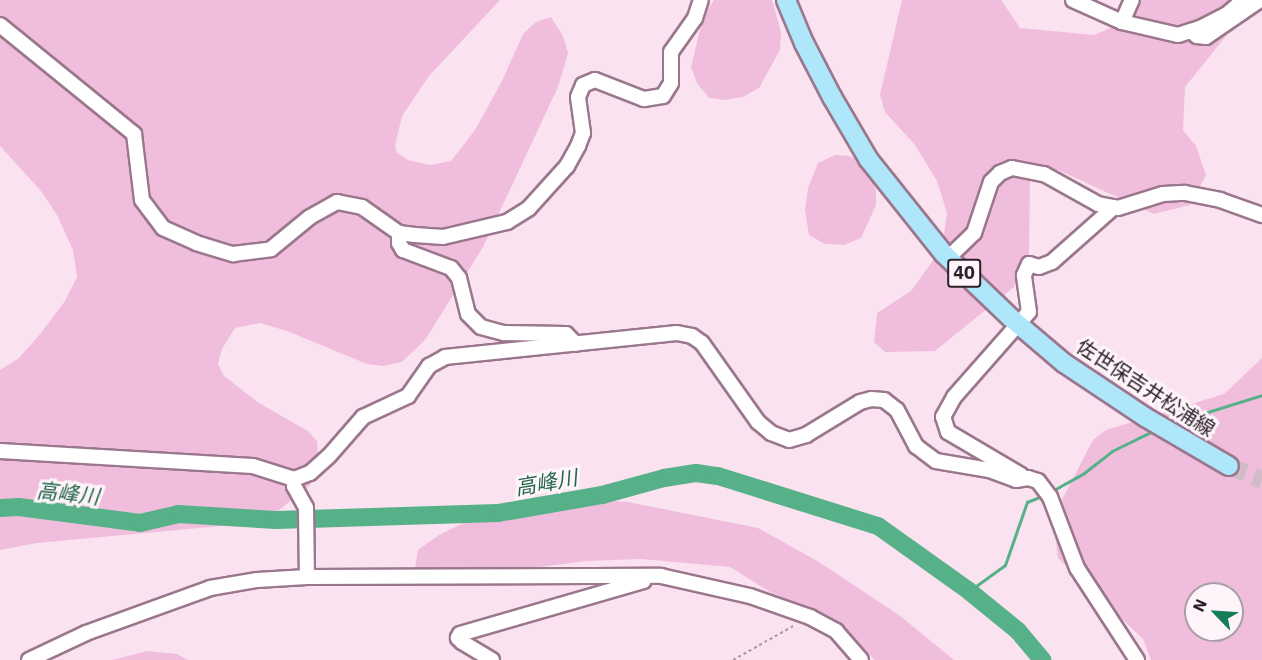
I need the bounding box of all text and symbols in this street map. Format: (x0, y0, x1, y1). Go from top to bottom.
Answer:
road number: 40 (946, 258, 982, 288)
street label: 佐世保吉井松浦線 (1072, 333, 1220, 441)
water label: 高峰川 (513, 464, 579, 500)
water label: 高峰川 (35, 477, 101, 509)
north arrow (1184, 582, 1244, 642)
text: N (1188, 596, 1211, 615)

